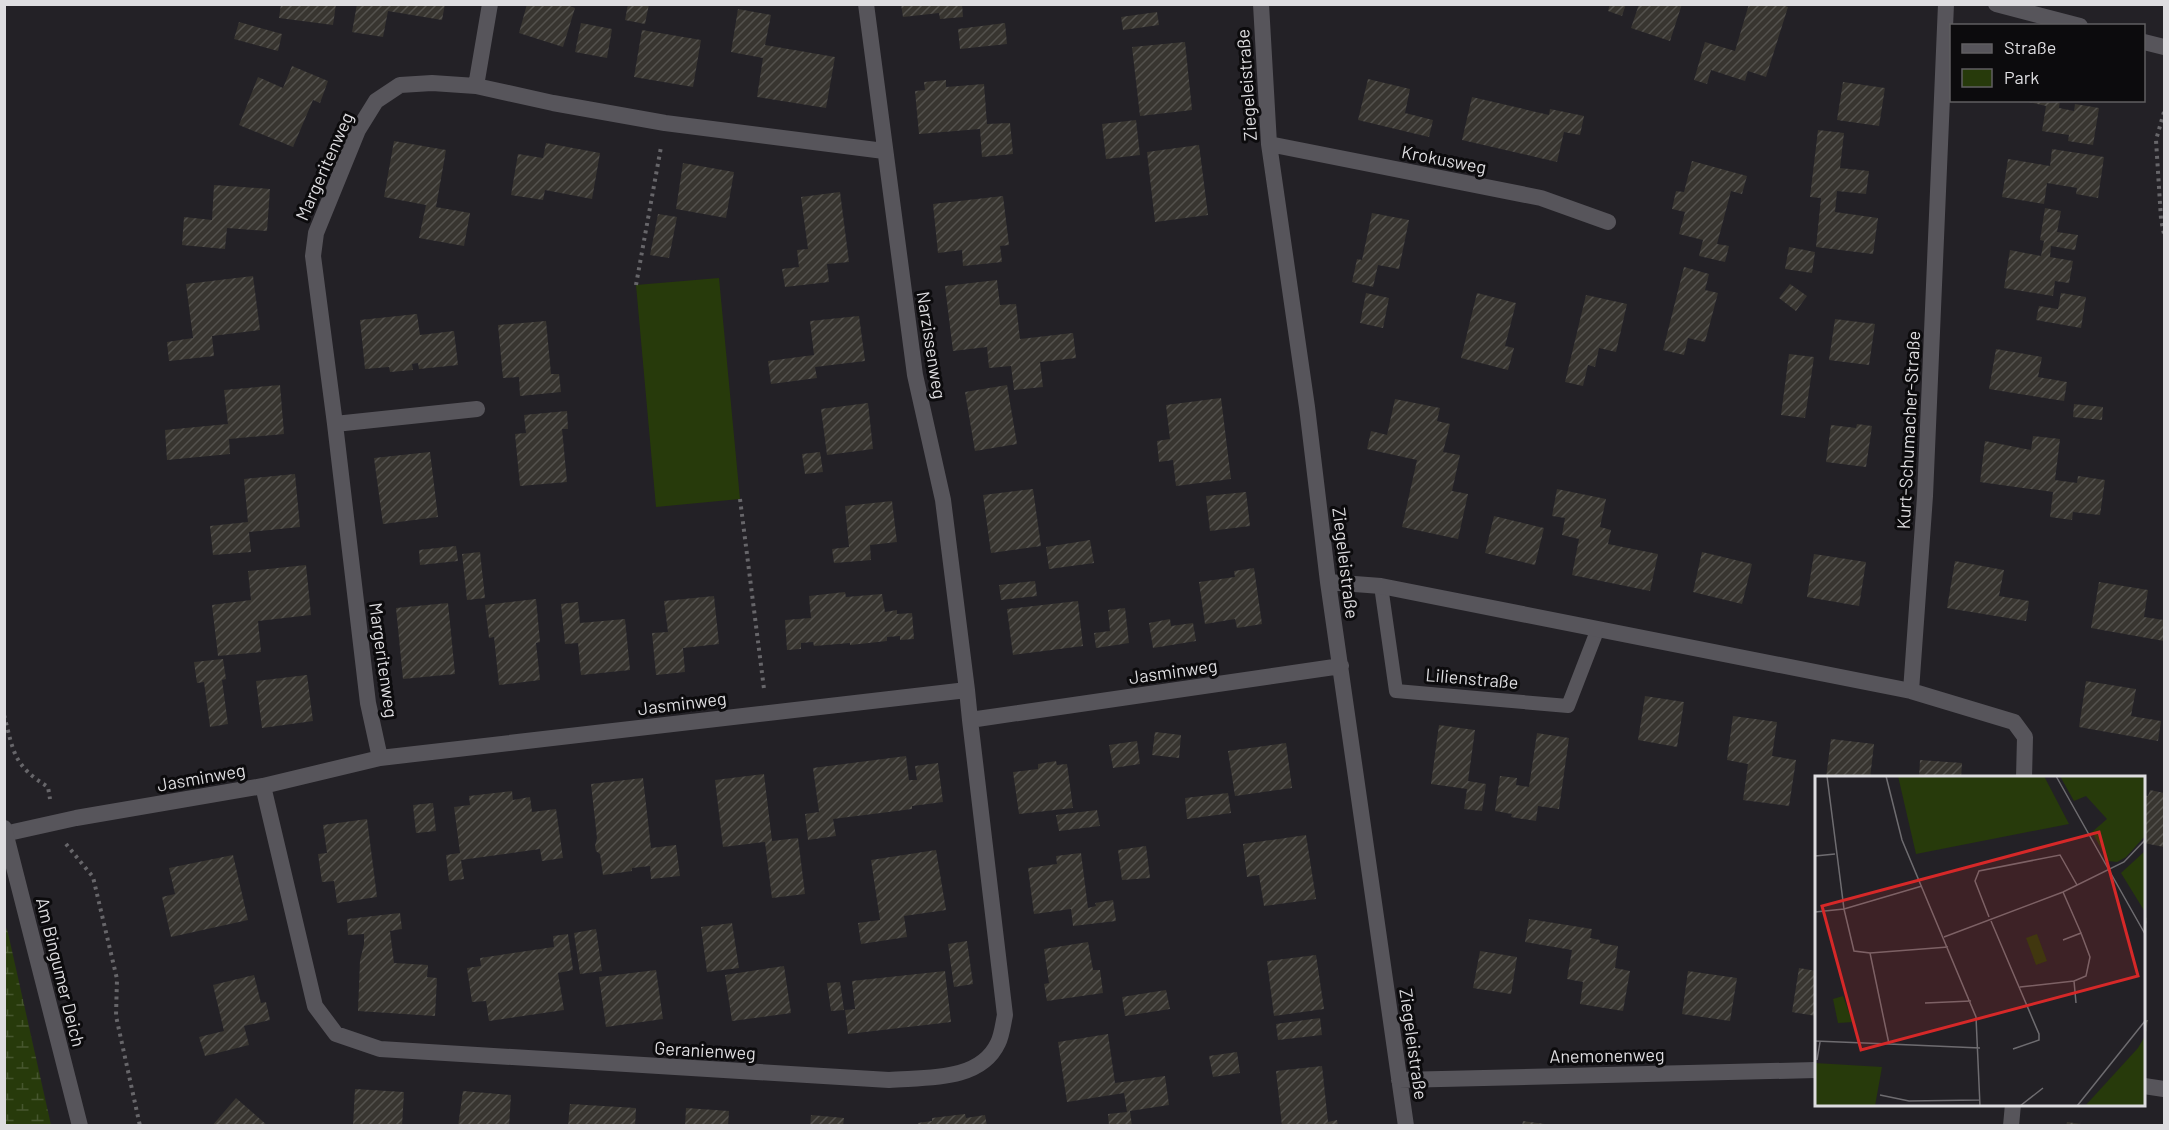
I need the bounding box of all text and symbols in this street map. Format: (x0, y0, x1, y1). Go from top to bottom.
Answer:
legend (1950, 24, 2145, 102)
street label: Ziegeleistraße (1231, 28, 1261, 142)
text: Straße (2004, 36, 2056, 58)
text: Park (2004, 66, 2039, 88)
street label: Margeritenweg (290, 108, 358, 224)
street label: Krokusweg (1400, 140, 1488, 178)
street label: Narzissenweg (913, 290, 951, 400)
street label: Kurt-Schumacher-Straße (1892, 330, 1924, 530)
street label: Ziegeleistraße (1328, 506, 1364, 620)
street label: Margeritenweg (365, 601, 403, 719)
street label: Jasminweg (1127, 654, 1219, 688)
street label: Lilienstraße (1425, 663, 1519, 693)
street label: Jasminweg (636, 687, 728, 719)
street label: Jasminweg (155, 758, 247, 796)
inset map (1815, 776, 2145, 1106)
street label: Am Bingumer Deich (32, 895, 90, 1049)
street label: Ziegeleistraße (1395, 987, 1433, 1101)
street label: Geranienweg (654, 1036, 756, 1064)
street label: Anemonenweg (1549, 1043, 1665, 1067)

